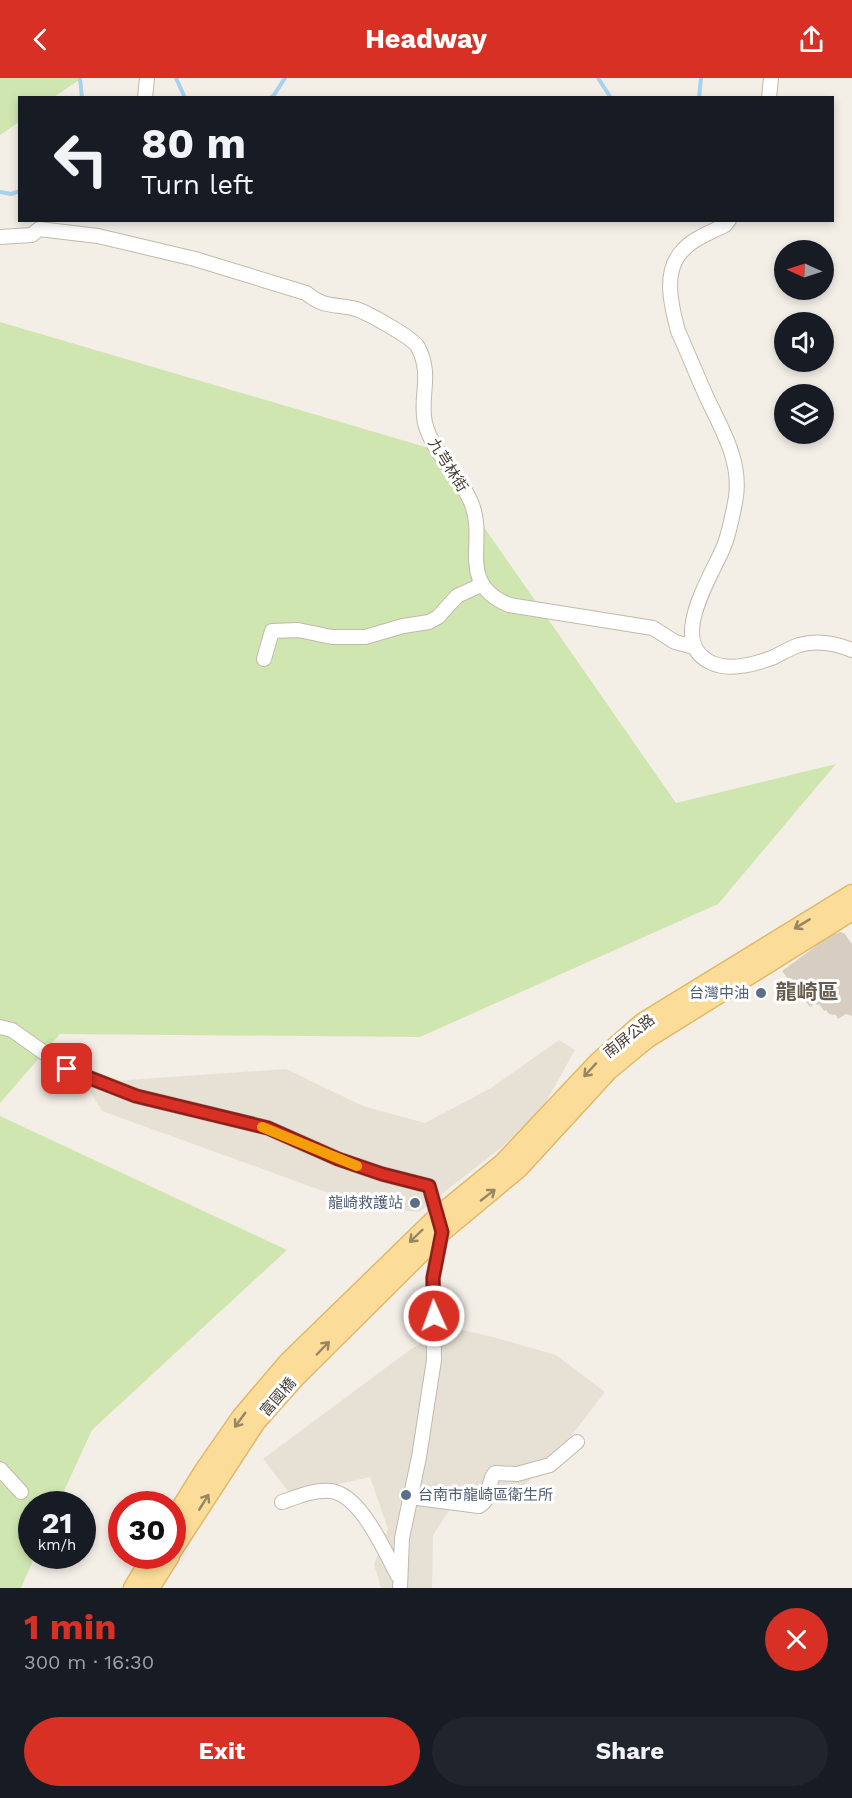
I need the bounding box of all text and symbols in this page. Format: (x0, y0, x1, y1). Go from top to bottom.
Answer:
icon: back (24, 23, 57, 56)
text: Headway (365, 23, 487, 55)
icon: share (795, 23, 828, 56)
text: 80 m (141, 119, 246, 168)
icon: left (42, 120, 120, 198)
text: Turn left (141, 169, 253, 201)
north arrow (774, 240, 834, 300)
map controls (774, 240, 834, 444)
button: sound (774, 312, 834, 372)
button: layers (774, 384, 834, 444)
street label: 九芎林街 (424, 435, 472, 495)
one-way arrow (794, 919, 811, 931)
district label: 龍崎區 (776, 979, 839, 1004)
place label: 台灣中油 (689, 984, 749, 1002)
marker: 台灣中油 (754, 986, 768, 1000)
street label: 南屏公路 (600, 1010, 658, 1062)
pin (41, 1043, 92, 1094)
icon: arrive (50, 1052, 83, 1085)
one-way arrow (583, 1062, 597, 1077)
one-way arrow (480, 1189, 496, 1202)
place label: 龍崎救護站 (328, 1194, 403, 1212)
marker: 龍崎救護站 (408, 1196, 422, 1210)
one-way arrow (409, 1229, 424, 1243)
position arrow (402, 1284, 466, 1348)
one-way arrow (316, 1341, 330, 1356)
street label: 富國橋 (256, 1374, 300, 1420)
one-way arrow (234, 1412, 247, 1428)
place label: 台南市龍崎區衛生所 (418, 1486, 553, 1504)
marker: 台南市龍崎區衛生所 (399, 1488, 413, 1502)
speed limit sign: 30 (108, 1491, 186, 1569)
one-way arrow (198, 1494, 210, 1511)
text: 21 (42, 1505, 72, 1540)
text: km/h (38, 1536, 76, 1554)
text: 1 min (24, 1606, 116, 1648)
button: close (765, 1608, 828, 1671)
text: 300 m · 16:30 (24, 1650, 154, 1674)
button: Exit (24, 1717, 420, 1786)
button: Share (432, 1717, 828, 1786)

